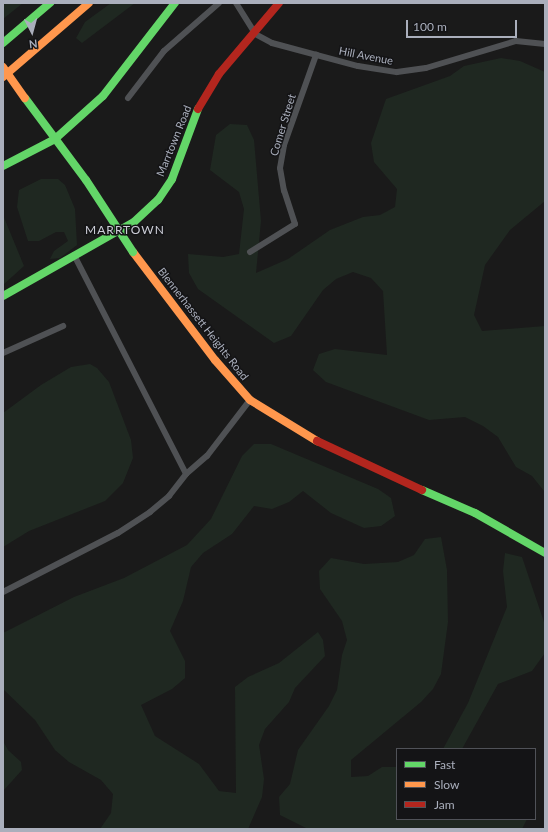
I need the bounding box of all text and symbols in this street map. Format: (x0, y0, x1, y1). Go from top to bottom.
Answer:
north arrow (12, 12, 52, 52)
scale bar (408, 12, 519, 38)
text: 100 m (413, 19, 447, 34)
text: N (28, 38, 38, 51)
street label: Hill Avenue (338, 44, 394, 68)
street label: Comer Street (267, 92, 299, 158)
street label: Marrtown Road (154, 103, 194, 179)
district label: MARRTOWN (85, 223, 165, 237)
street label: Blennerhassett Heights Road (155, 265, 251, 383)
legend (396, 748, 536, 820)
text: Fast (434, 757, 455, 772)
text: Slow (434, 777, 459, 792)
text: Jam (434, 797, 455, 812)

